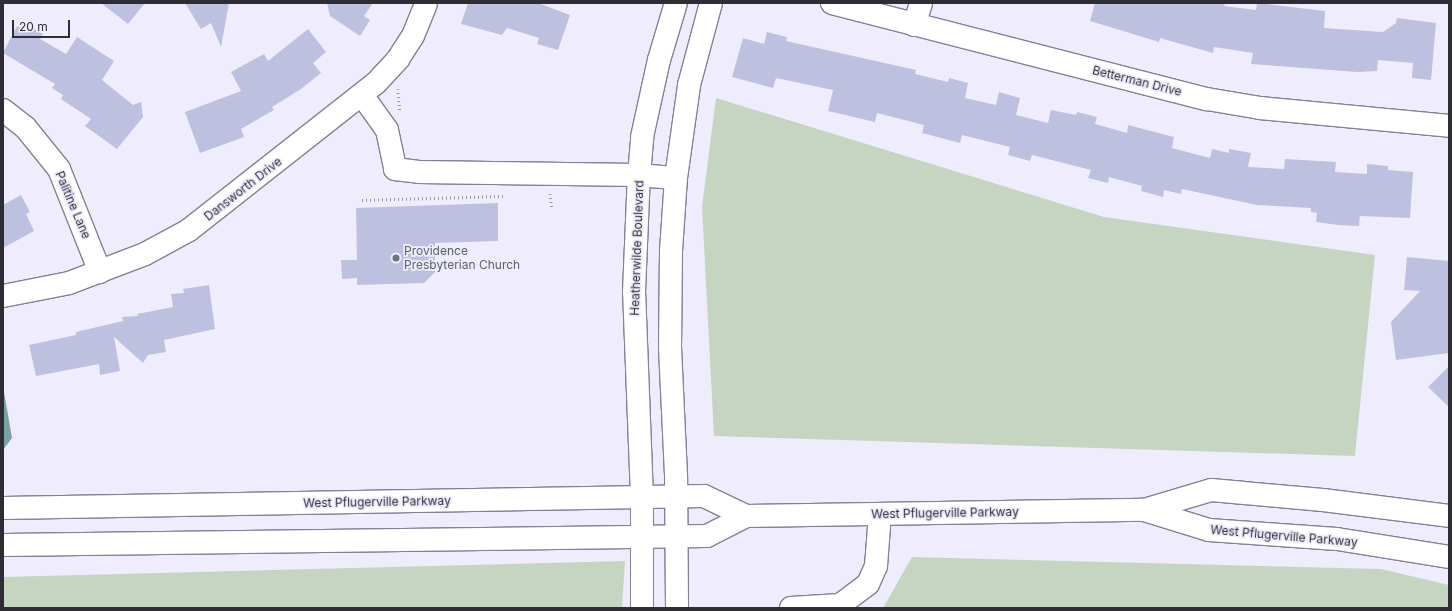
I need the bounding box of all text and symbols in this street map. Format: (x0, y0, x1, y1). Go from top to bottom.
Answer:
scale bar (14, 12, 72, 38)
text: 20 m (19, 19, 48, 34)
street label: Betterman Drive (1091, 63, 1183, 99)
street label: Dansworth Drive (201, 154, 285, 224)
street label: Palitine Lane (52, 169, 94, 241)
street label: Heatherwilde Boulevard (627, 180, 647, 316)
place label: Providence Presbyterian Church (404, 244, 520, 272)
marker: Providence Presbyterian Church (391, 253, 401, 263)
street label: West Pflugerville Parkway (303, 494, 451, 510)
street label: West Pflugerville Parkway (871, 505, 1019, 521)
street label: West Pflugerville Parkway (1210, 522, 1358, 550)

